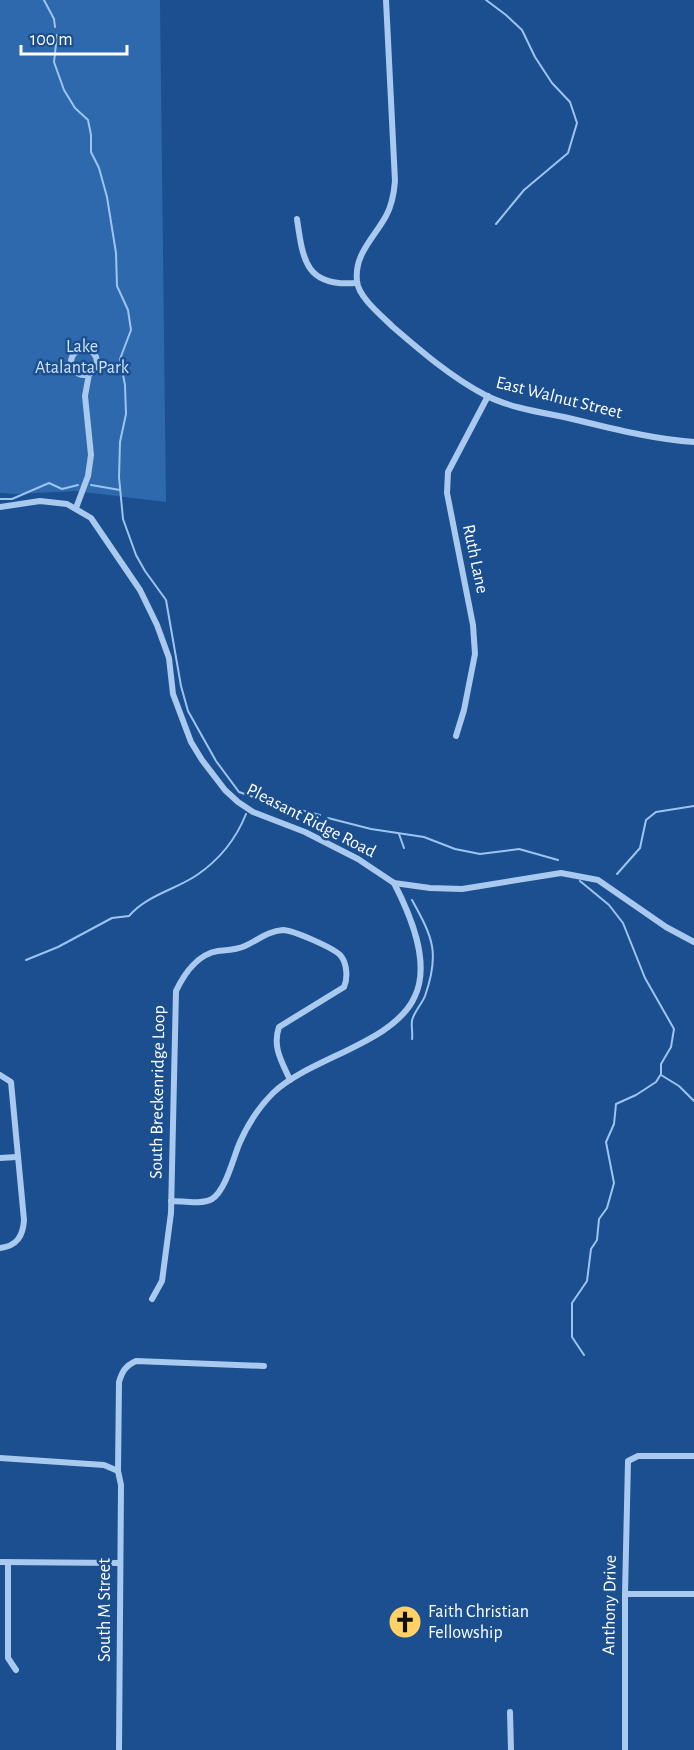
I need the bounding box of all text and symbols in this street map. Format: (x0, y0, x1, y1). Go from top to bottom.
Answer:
scale bar (21, 18, 128, 56)
text: 100 m (30, 31, 73, 49)
park label: Lake Atalanta Park (35, 338, 130, 377)
street label: East Walnut Street (494, 374, 624, 422)
street label: Ruth Lane (459, 523, 491, 595)
street label: Pleasant Ridge Road (243, 781, 379, 861)
street label: South Breckenridge Loop (147, 1005, 169, 1179)
street label: Anthony Drive (600, 1555, 620, 1655)
street label: South M Street (96, 1558, 114, 1662)
place label: Faith Christian Fellowship (428, 1603, 529, 1642)
church icon: Faith Christian Fellowship (387, 1604, 423, 1640)

